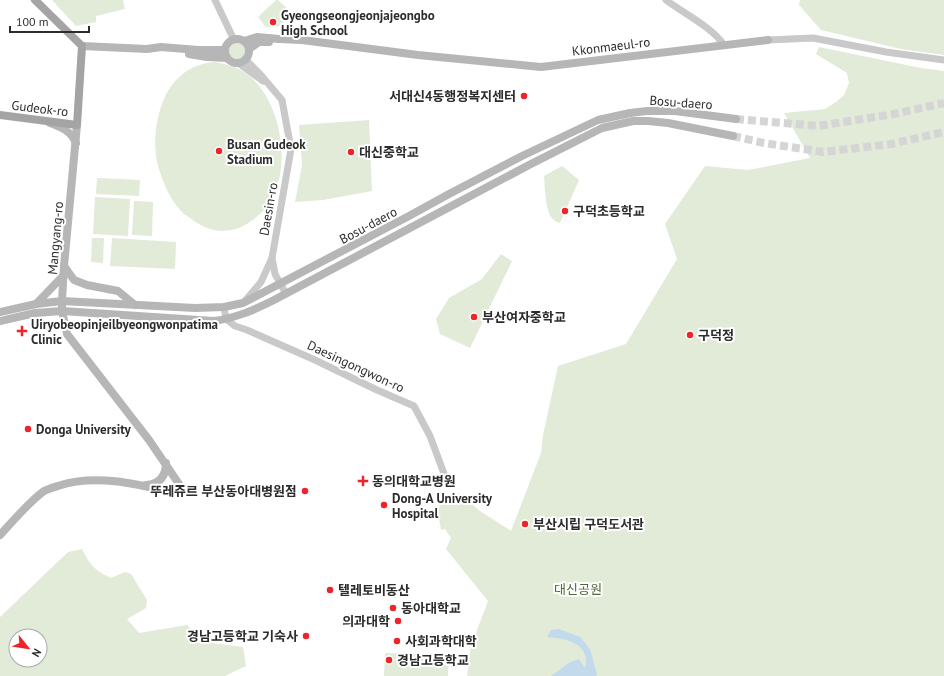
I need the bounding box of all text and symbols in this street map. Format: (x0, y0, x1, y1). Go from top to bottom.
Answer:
place label: Gyeongseongjeonjajeongbo High School (281, 7, 435, 39)
scale bar (10, 8, 89, 34)
text: 100 m (16, 14, 49, 29)
marker: Gyeongseongjeonjajeongbo High School (268, 17, 278, 27)
street label: Kkonmaeul-ro (571, 33, 651, 60)
place label: 서대신4동행정복지센터 (389, 88, 516, 105)
marker: 서대신4동행정복지센터 (519, 91, 529, 101)
street label: Bosu-daero (649, 92, 713, 113)
street label: Gudeok-ro (11, 97, 69, 120)
place label: Busan Gudeok Stadium (227, 136, 306, 168)
place label: 대신중학교 (359, 144, 419, 161)
marker: Busan Gudeok Stadium (214, 146, 224, 156)
marker: 대신중학교 (346, 147, 356, 157)
street label: Daesin-ro (255, 181, 282, 237)
street label: Mangyang-ro (44, 201, 67, 275)
street label: Bosu-daero (336, 203, 400, 248)
place label: 구덕초등학교 (573, 203, 645, 220)
marker: 구덕초등학교 (560, 206, 570, 216)
place label: 부산여자중학교 (482, 309, 566, 326)
marker: 부산여자중학교 (469, 312, 479, 322)
place label: Uiryobeopinjeilbyeongwonpatima Clinic (31, 316, 218, 348)
marker: Uiryobeopinjeilbyeongwonpatima Clinic (16, 325, 28, 337)
place label: 구덕정 (698, 327, 734, 344)
marker: 구덕정 (685, 330, 695, 340)
street label: Daesingongwon-ro (305, 337, 407, 396)
place label: Donga University (36, 421, 131, 438)
marker: Donga University (23, 424, 33, 434)
place label: 동의대학교병원 (372, 473, 456, 490)
marker: 동의대학교병원 (357, 475, 369, 487)
place label: 뚜레쥬르 부산동아대병원점 (150, 483, 297, 500)
marker: 뚜레쥬르 부산동아대병원점 (300, 486, 310, 496)
place label: Dong-A University Hospital (392, 490, 493, 522)
marker: Dong-A University Hospital (379, 500, 389, 510)
place label: 부산시립 구덕도서관 (533, 516, 644, 533)
marker: 부산시립 구덕도서관 (520, 519, 530, 529)
park label: 대신공원 (554, 581, 602, 598)
place label: 텔레토비동산 (338, 582, 410, 599)
marker: 텔레토비동산 (325, 585, 335, 595)
place label: 동아대학교 (401, 600, 461, 617)
marker: 동아대학교 (388, 603, 398, 613)
place label: 의과대학 (342, 613, 390, 630)
marker: 의과대학 (393, 616, 403, 626)
north arrow (8, 628, 48, 668)
place label: 경남고등학교 기숙사 (187, 628, 298, 645)
marker: 경남고등학교 기숙사 (301, 631, 311, 641)
place label: 사회과학대학 (405, 633, 477, 650)
marker: 사회과학대학 (392, 636, 402, 646)
text: N (29, 646, 45, 660)
place label: 경남고등학교 (397, 652, 469, 669)
marker: 경남고등학교 (384, 655, 394, 665)

